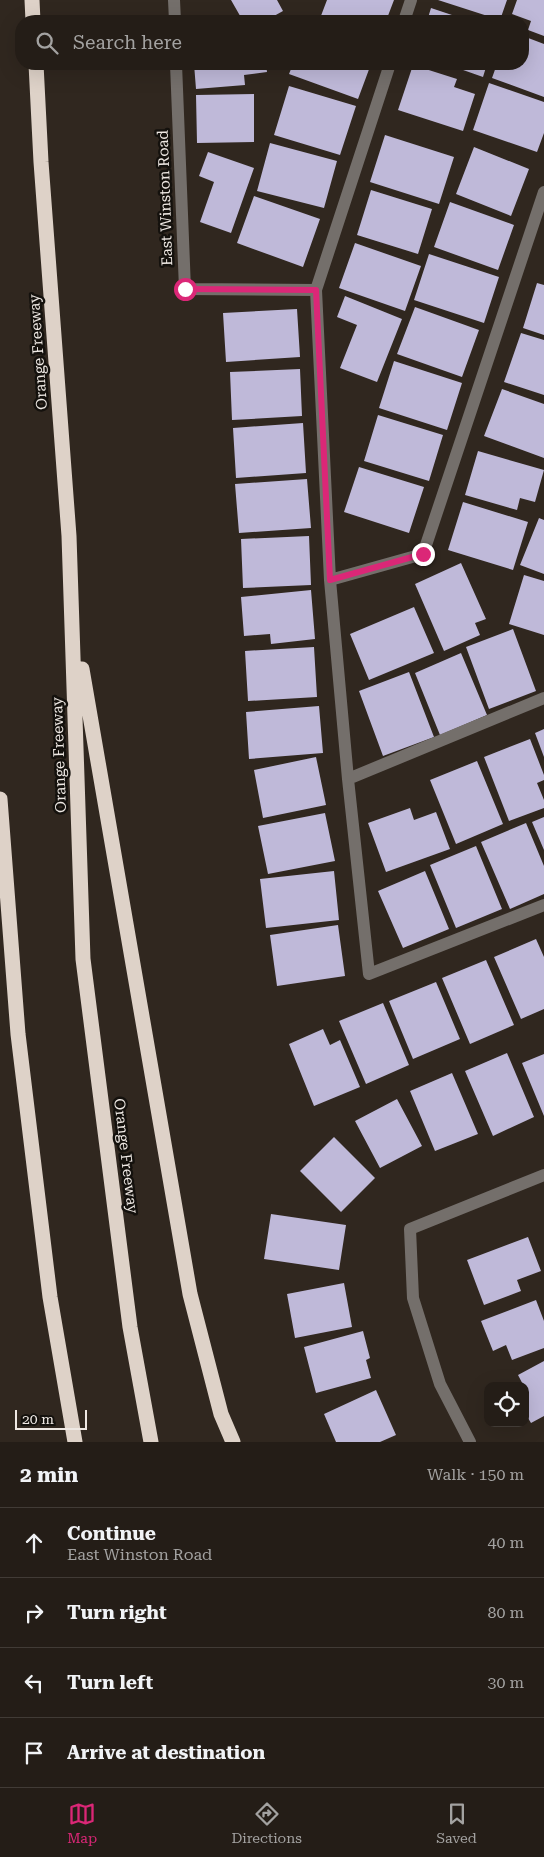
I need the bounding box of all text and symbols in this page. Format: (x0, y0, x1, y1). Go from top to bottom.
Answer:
search box (15, 15, 529, 70)
icon: search (33, 29, 61, 57)
text: Search here (73, 31, 182, 54)
street label: East Winston Road (154, 129, 176, 266)
route start (174, 278, 197, 301)
street label: Orange Freeway (25, 293, 51, 410)
route end (412, 543, 435, 566)
street label: Orange Freeway (48, 697, 70, 813)
street label: Orange Freeway (110, 1097, 142, 1215)
map controls (484, 1382, 529, 1427)
button: locate (484, 1382, 529, 1427)
scale bar (15, 1407, 88, 1430)
text: 20 m (22, 1411, 54, 1427)
text: 2 min (20, 1463, 78, 1487)
text: Walk · 150 m (427, 1465, 524, 1484)
text: Continue (67, 1522, 156, 1545)
icon: ahead (20, 1529, 48, 1557)
text: 40 m (487, 1533, 524, 1552)
text: East Winston Road (67, 1545, 212, 1564)
icon: right (20, 1599, 48, 1627)
text: Turn right (67, 1601, 167, 1624)
text: 80 m (487, 1603, 524, 1622)
icon: left (20, 1669, 48, 1697)
text: Turn left (67, 1671, 153, 1694)
text: 30 m (487, 1673, 524, 1692)
icon: arrive (20, 1739, 48, 1767)
text: Arrive at destination (67, 1741, 265, 1764)
tab: Map (67, 1800, 97, 1846)
tab: Directions (231, 1800, 302, 1846)
tab: Saved (436, 1800, 477, 1846)

